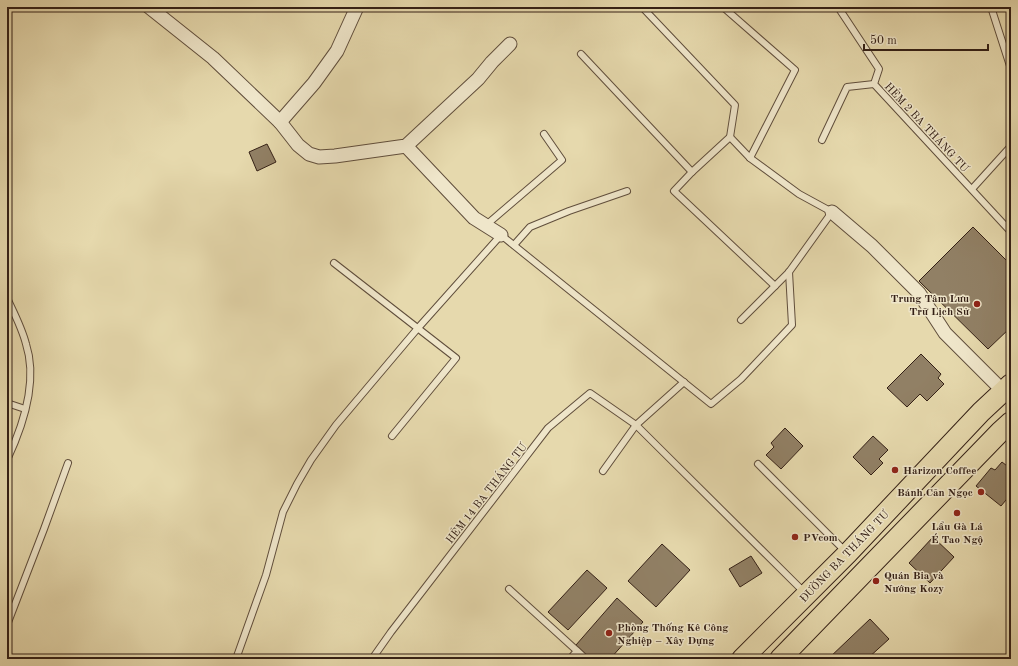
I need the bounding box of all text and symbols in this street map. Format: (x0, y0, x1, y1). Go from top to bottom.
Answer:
scale bar (864, 26, 988, 52)
text: 50 m (870, 34, 897, 47)
street label: HẺM 2 BA THÁNG TƯ (882, 79, 972, 175)
place label: Trung Tâm Lưu Trữ Lịch Sử (891, 294, 970, 318)
marker: Trung Tâm Lưu Trữ Lịch Sử (972, 299, 982, 309)
street label: HẺM 14 BA THÁNG TƯ (442, 440, 530, 546)
marker: Harizon Coffee (890, 465, 900, 475)
place label: Harizon Coffee (903, 466, 976, 477)
marker: Bánh Căn Ngọc (976, 487, 986, 497)
place label: Bánh Căn Ngọc (897, 488, 973, 499)
street label: ĐƯỜNG BA THÁNG TƯ (797, 507, 892, 605)
marker: Lẩu Gà Lá É Tao Ngộ (952, 508, 962, 518)
place label: Lẩu Gà Lá É Tao Ngộ (931, 521, 984, 546)
marker: PVcom (790, 532, 800, 542)
place label: PVcom (803, 533, 838, 544)
place label: Quán Bia và Nướng Kozy (884, 571, 944, 595)
marker: Quán Bia và Nướng Kozy (871, 576, 881, 586)
place label: Phòng Thống Kê Công Nghiệp – Xây Dựng (617, 622, 728, 647)
marker: Phòng Thống Kê Công Nghiệp – Xây Dựng (604, 628, 614, 638)

